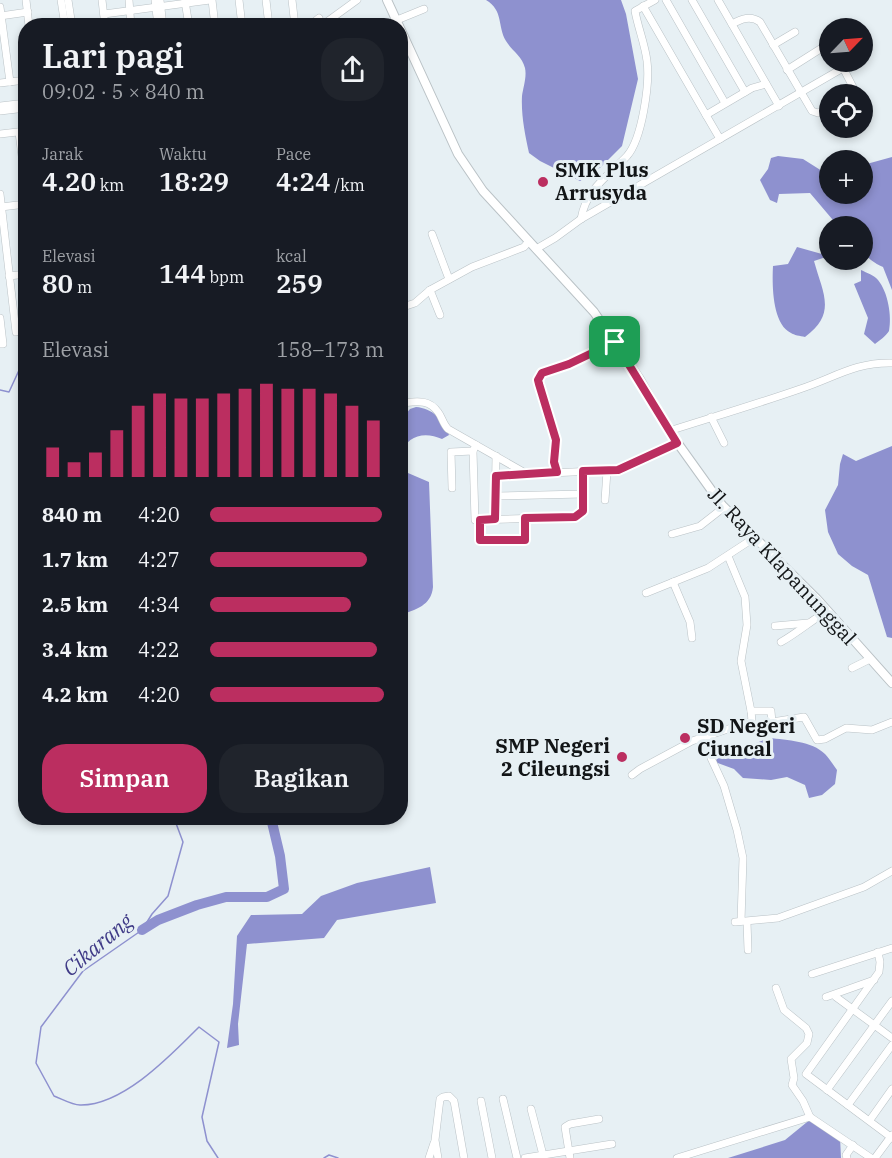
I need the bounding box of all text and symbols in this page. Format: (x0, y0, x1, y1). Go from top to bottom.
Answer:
north arrow (819, 18, 873, 72)
map controls (819, 18, 873, 270)
text: Lari pagi (42, 34, 184, 77)
button: share (321, 38, 384, 101)
text: 09:02 · 5 × 840 m (42, 78, 205, 105)
button: locate (819, 84, 873, 138)
text: Jarak (42, 144, 83, 164)
text: Waktu (159, 144, 207, 164)
text: Pace (276, 144, 311, 164)
button: + (819, 150, 873, 204)
place label: SMK Plus Arrusyda (555, 156, 649, 206)
text: 4.20 (42, 164, 96, 198)
text: 18:29 (159, 164, 229, 198)
text: 4:24 (276, 164, 331, 198)
text: km (96, 175, 124, 195)
text: /km (331, 175, 365, 195)
marker: SMK Plus Arrusyda (536, 175, 550, 189)
button: − (819, 216, 873, 270)
text: Elevasi (42, 246, 96, 266)
text: kcal (276, 246, 307, 266)
text: 144 (159, 256, 206, 290)
text: 80 (42, 266, 73, 300)
text: 259 (276, 266, 323, 300)
text: bpm (206, 267, 244, 287)
text: m (73, 277, 92, 297)
pin (589, 316, 640, 367)
icon: arrive (598, 325, 631, 358)
text: Elevasi (42, 336, 109, 363)
text: 158–173 m (277, 336, 384, 363)
street label: Jl. Raya Klapanunggal (702, 481, 863, 650)
text: 840 m (42, 501, 102, 528)
text: 4:20 (138, 501, 180, 528)
text: 1.7 km (42, 546, 108, 573)
text: 4:27 (138, 546, 180, 573)
text: 2.5 km (42, 591, 108, 618)
text: 4:34 (138, 591, 180, 618)
text: 3.4 km (42, 636, 108, 663)
text: 4:22 (138, 636, 180, 663)
text: 4.2 km (42, 681, 108, 708)
text: 4:20 (138, 681, 180, 708)
place label: SD Negeri Ciuncal (697, 712, 796, 762)
marker: SD Negeri Ciuncal (678, 731, 692, 745)
place label: SMP Negeri 2 Cileungsi (495, 732, 610, 782)
button: Simpan (42, 744, 207, 813)
button: Bagikan (219, 744, 384, 813)
marker: SMP Negeri 2 Cileungsi (615, 750, 629, 764)
water label: Cikarang (56, 906, 139, 982)

